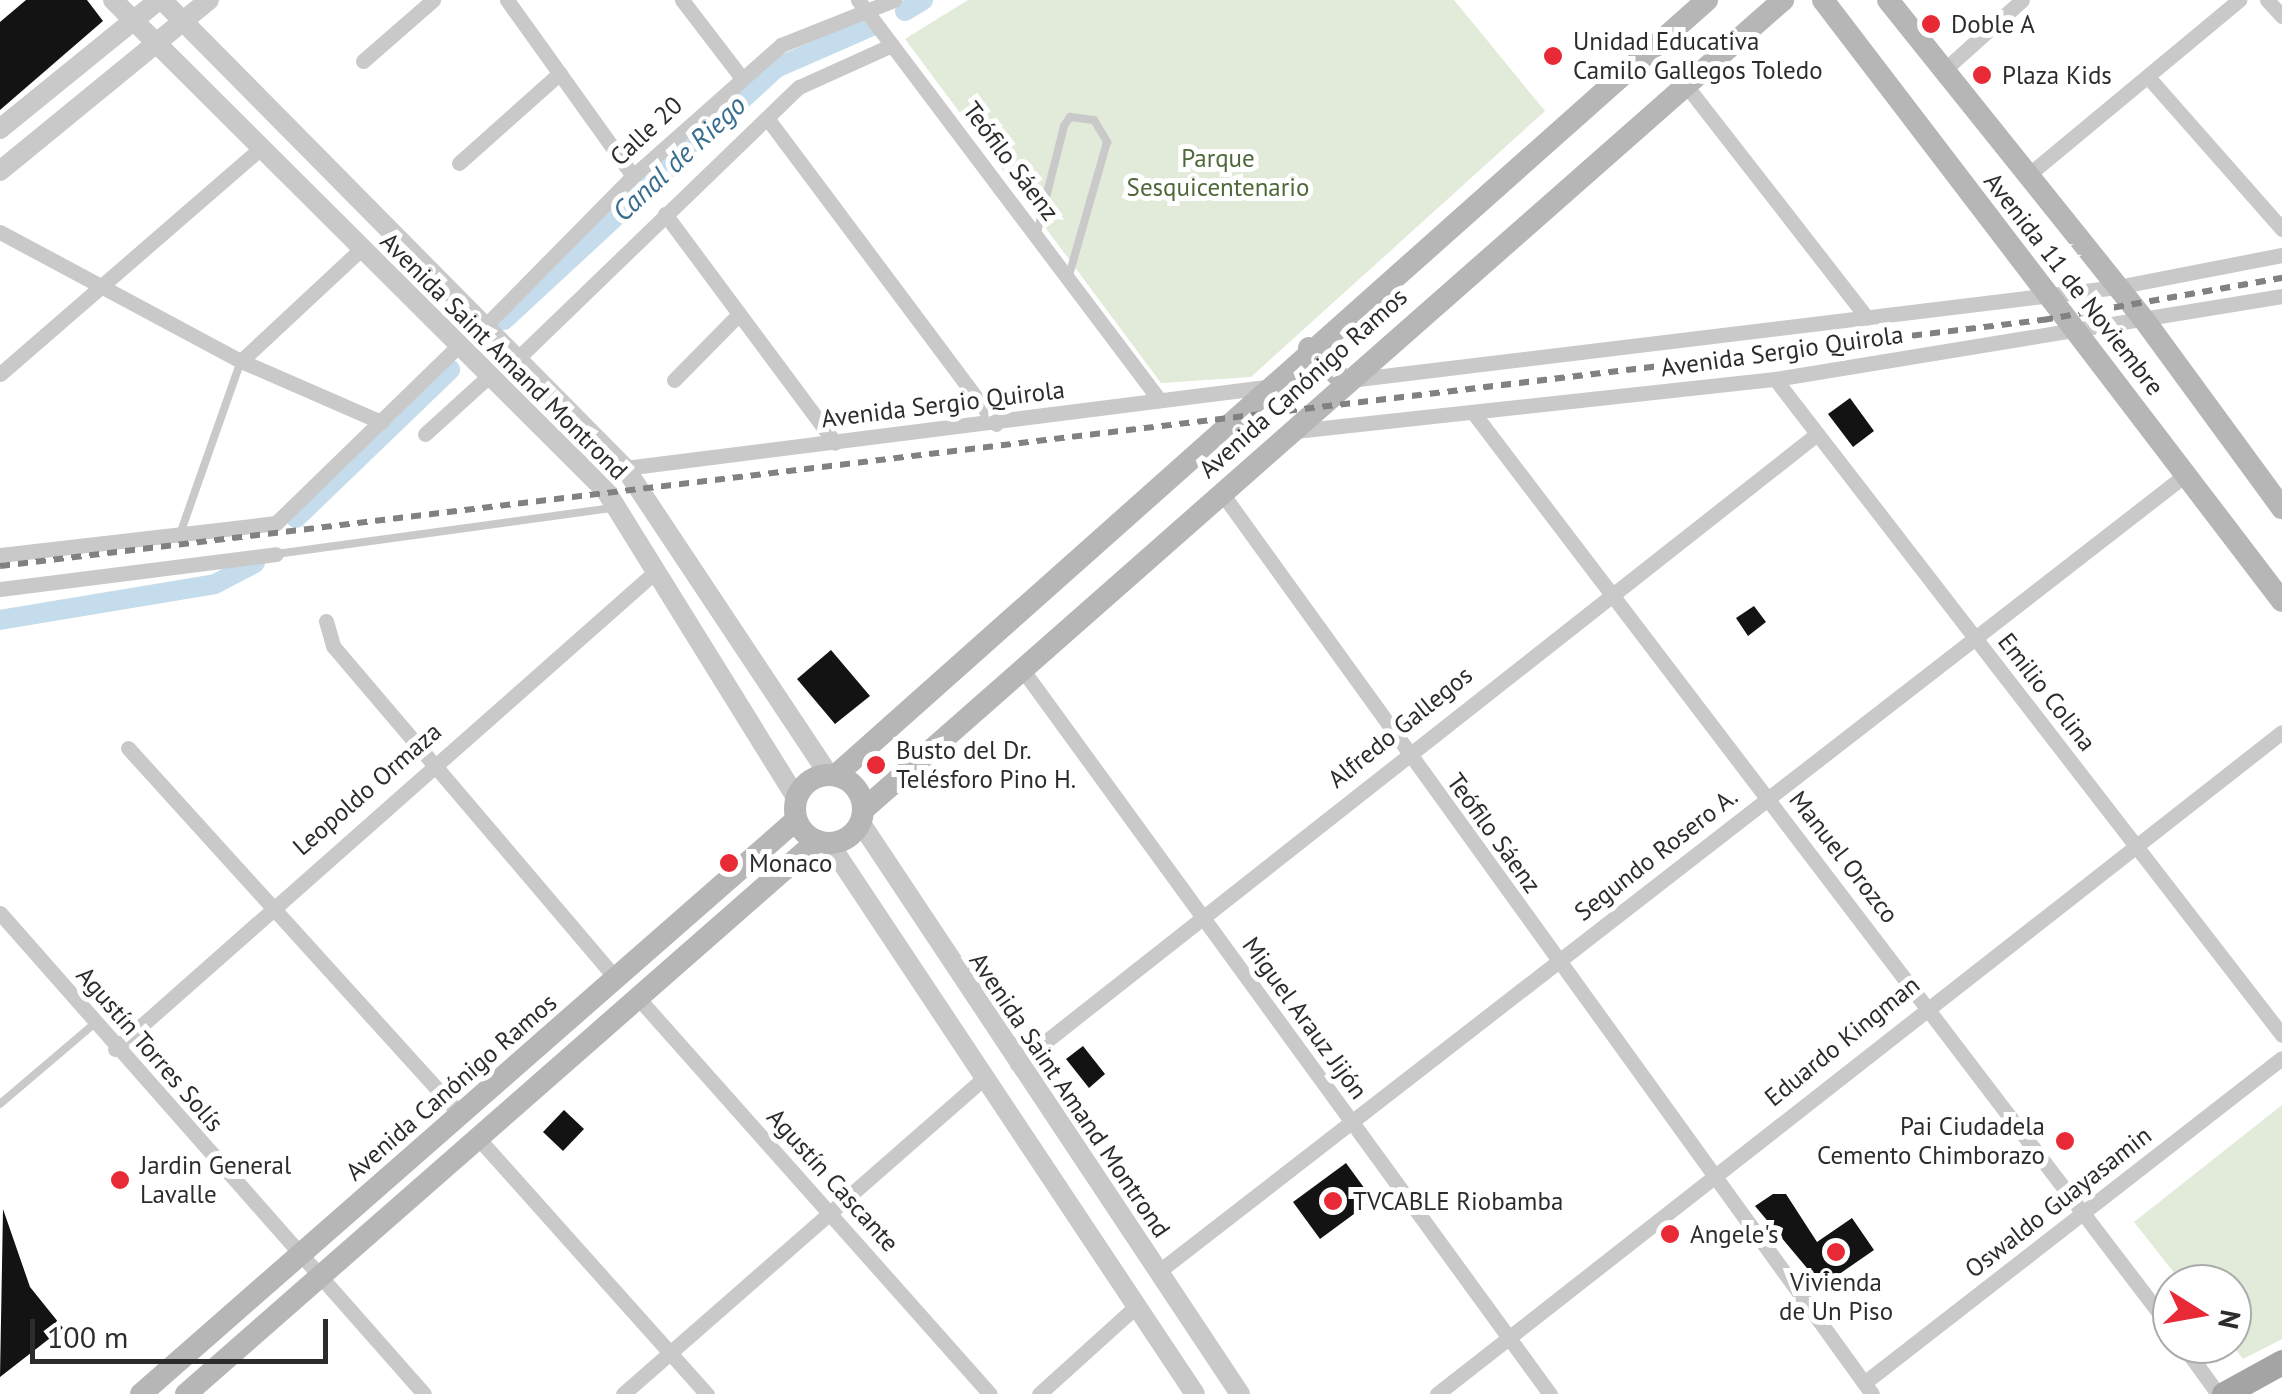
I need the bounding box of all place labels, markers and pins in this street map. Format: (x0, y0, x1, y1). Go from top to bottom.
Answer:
place label: Doble A (1951, 9, 2036, 39)
marker: Doble A (1920, 13, 1942, 35)
place label: Unidad Educativa Camilo Gallegos Toledo (1573, 27, 1823, 86)
marker: Unidad Educativa Camilo Gallegos Toledo (1542, 45, 1564, 67)
place label: Plaza Kids (2002, 60, 2112, 90)
marker: Plaza Kids (1971, 64, 1993, 86)
place label: Busto del Dr. Telésforo Pino H. (896, 736, 1076, 795)
marker: Busto del Dr. Telésforo Pino H. (865, 754, 887, 776)
place label: Monaco (749, 848, 832, 878)
marker: Monaco (718, 852, 740, 874)
place label: Pai Ciudadela Cemento Chimborazo (1817, 1112, 2045, 1171)
marker: Pai Ciudadela Cemento Chimborazo (2054, 1130, 2076, 1152)
place label: Jardin General Lavalle (140, 1151, 291, 1210)
marker: Jardin General Lavalle (109, 1169, 131, 1191)
place label: TVCABLE Riobamba (1353, 1186, 1563, 1216)
marker: TVCABLE Riobamba (1322, 1190, 1344, 1212)
place label: Angele's (1690, 1219, 1779, 1249)
marker: Angele's (1659, 1223, 1681, 1245)
marker: Vivienda de Un Piso (1825, 1241, 1847, 1263)
place label: Vivienda de Un Piso (1779, 1268, 1893, 1327)

